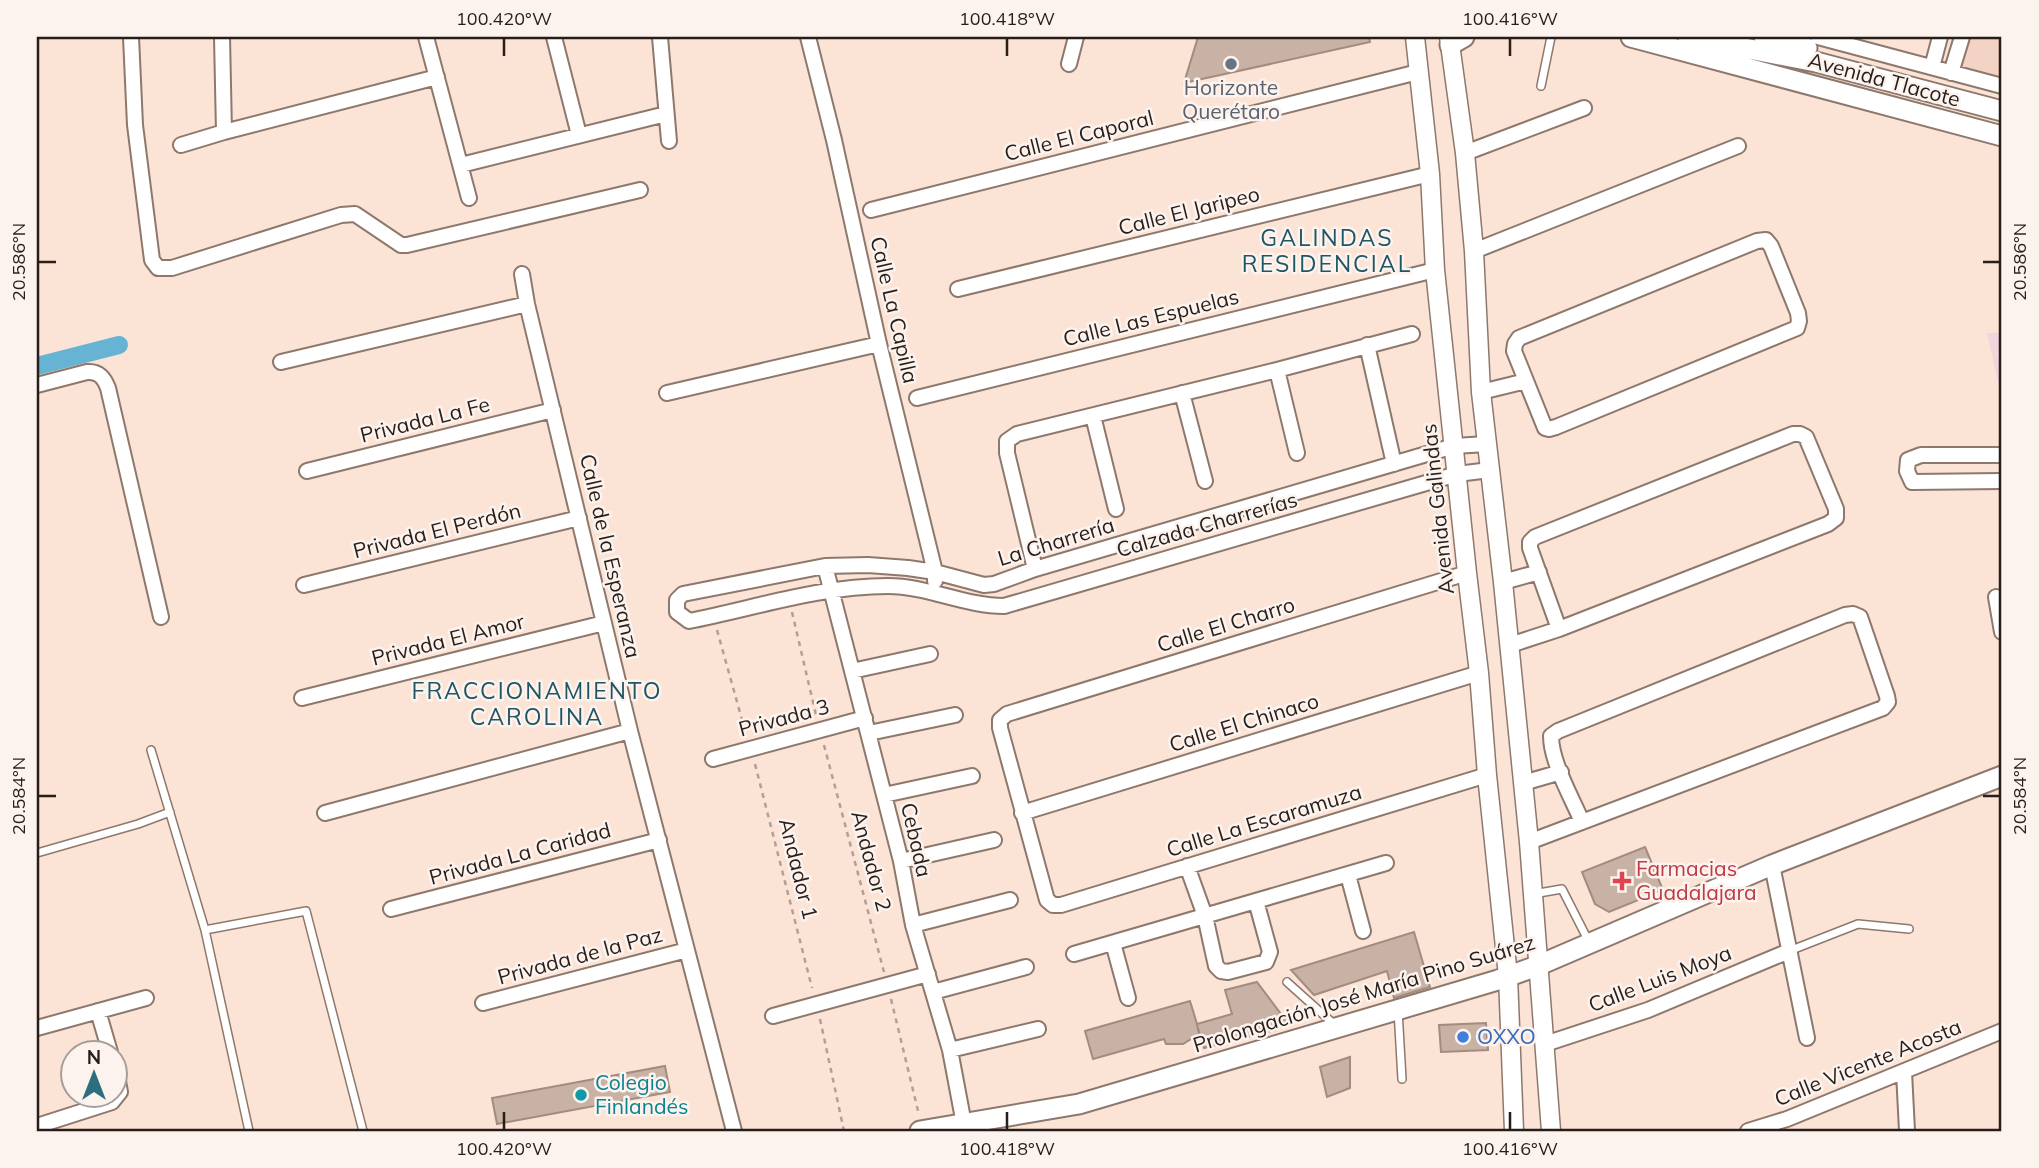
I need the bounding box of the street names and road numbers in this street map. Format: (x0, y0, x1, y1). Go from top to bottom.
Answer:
street label: Avenida Tlacote (1805, 46, 1963, 112)
street label: Calle El Caporal (1002, 104, 1156, 166)
street label: Calle El Jaripeo (1116, 180, 1262, 240)
street label: Calle La Capilla (865, 234, 924, 386)
street label: Calle Las Espuelas (1060, 283, 1241, 351)
street label: Privada La Fe (357, 390, 492, 448)
street label: Avenida Galindas (1415, 423, 1459, 596)
street label: Calle de la Esperanza (575, 451, 647, 660)
street label: Calzada Charrerías (1113, 486, 1300, 562)
street label: Privada El Perdón (350, 497, 523, 563)
street label: La Charrería (994, 511, 1117, 571)
street label: Calle El Charro (1154, 591, 1298, 657)
street label: Privada El Amor (369, 607, 527, 671)
street label: Calle El Chinaco (1166, 687, 1322, 757)
street label: Privada 3 (736, 692, 832, 742)
street label: Calle La Escaramuza (1163, 778, 1364, 862)
street label: Cebada (896, 800, 938, 879)
street label: Andador 2 (846, 808, 898, 914)
street label: Privada La Caridad (426, 816, 613, 890)
street label: Andador 1 (774, 816, 824, 922)
street label: Privada de la Paz (494, 921, 665, 990)
street label: Prolongación José María Pino Suárez (1190, 929, 1538, 1058)
street label: Calle Luis Moya (1584, 939, 1735, 1017)
street label: Calle Vicente Acosta (1770, 1013, 1965, 1111)

